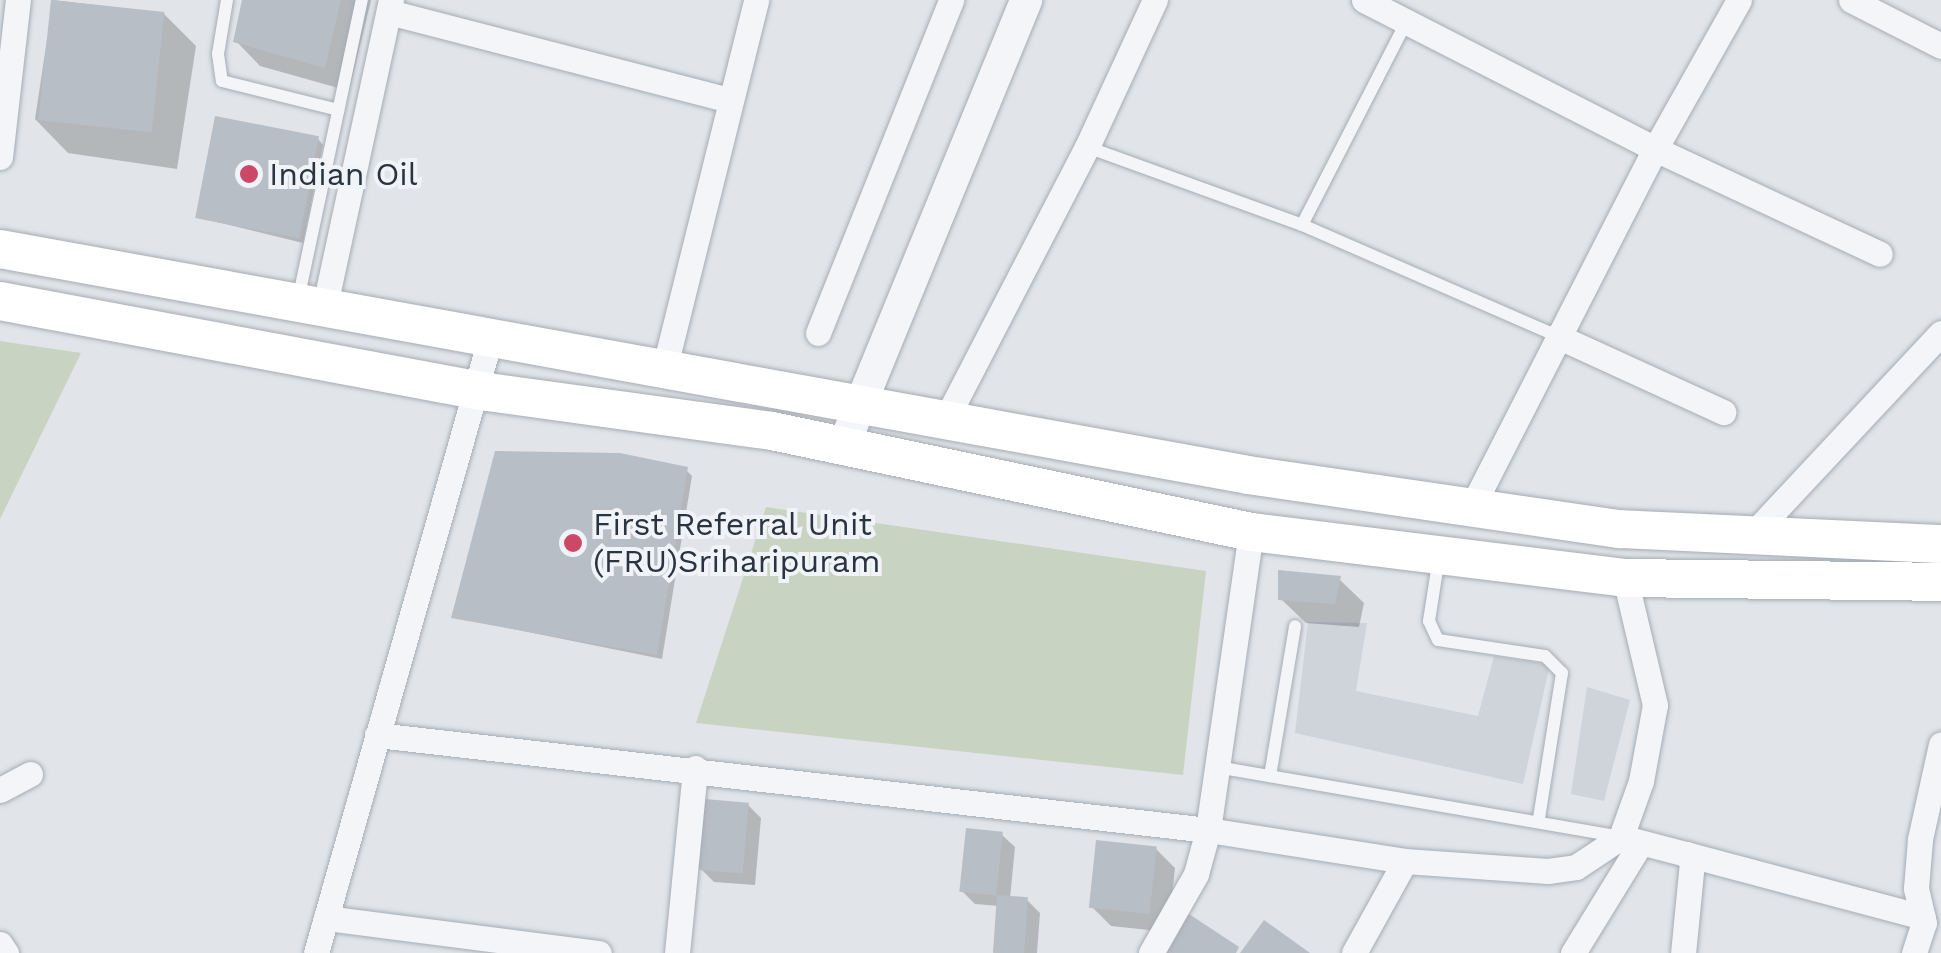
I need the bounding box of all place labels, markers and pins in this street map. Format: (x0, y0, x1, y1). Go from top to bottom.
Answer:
place label: Indian Oil (269, 155, 418, 193)
marker: Indian Oil (238, 163, 260, 185)
place label: First Referral Unit (FRU)Sriharipuram (593, 506, 880, 581)
marker: First Referral Unit (FRU)Sriharipuram (562, 532, 584, 554)

